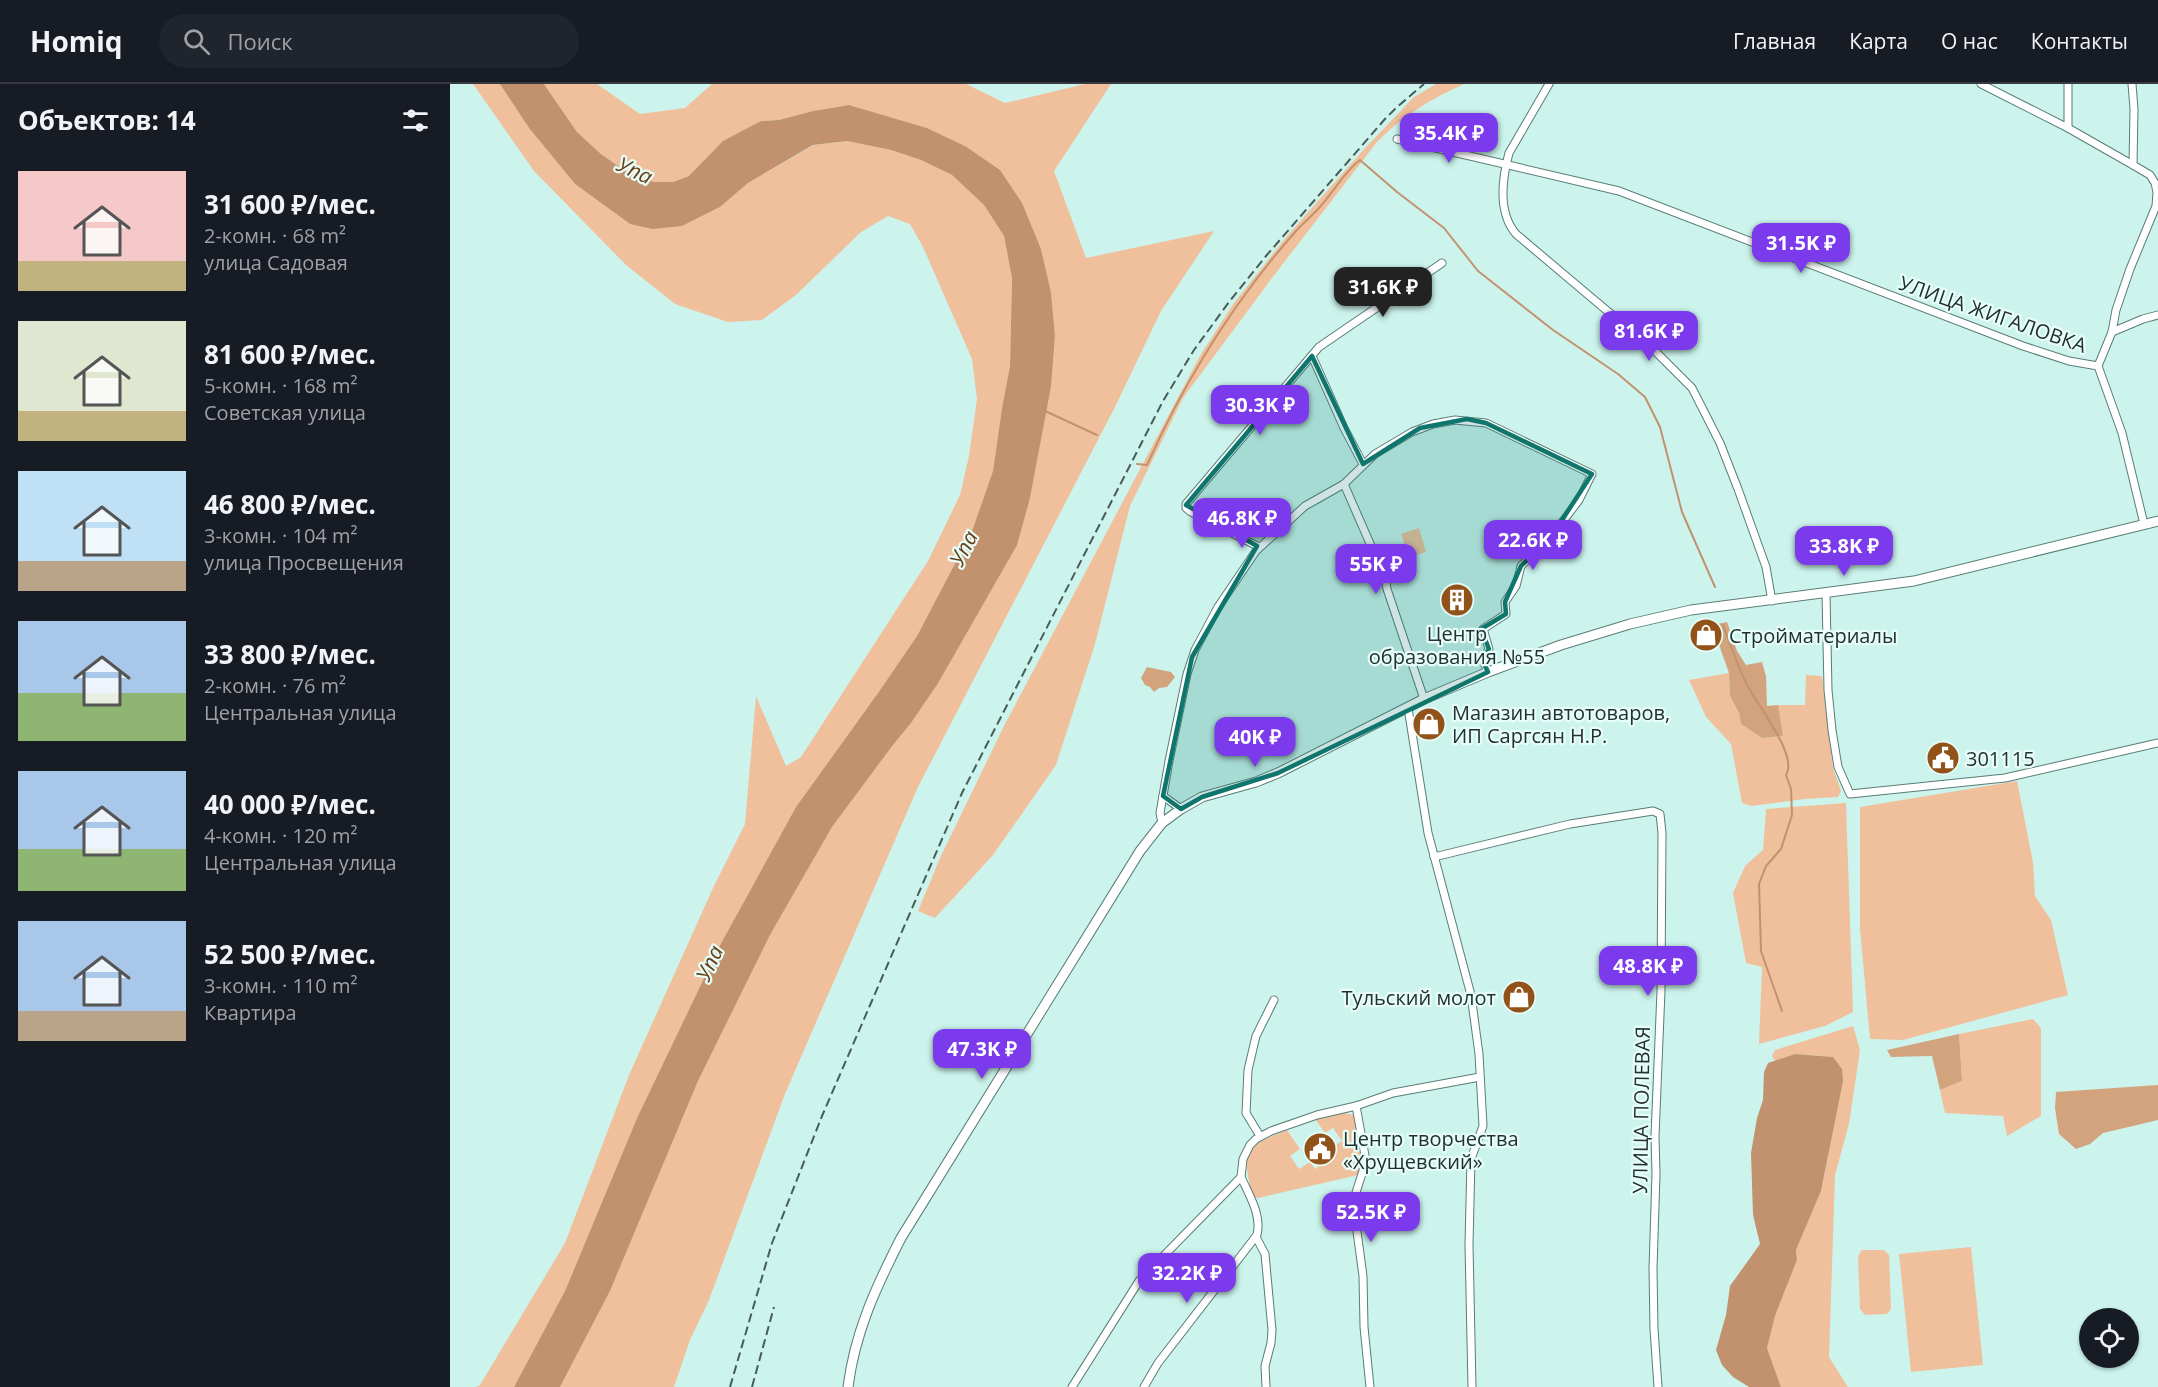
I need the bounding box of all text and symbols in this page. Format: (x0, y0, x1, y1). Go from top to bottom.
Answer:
search box (159, 14, 579, 68)
text: Homiq (30, 22, 123, 60)
icon: search (180, 25, 213, 58)
text: Поиск (228, 26, 293, 56)
text: Главная (1733, 27, 1816, 55)
text: Карта (1849, 27, 1908, 55)
text: О нас (1941, 27, 1998, 55)
text: Контакты (2031, 27, 2128, 55)
text: Объектов: 14 (18, 102, 196, 138)
icon: filters (399, 104, 432, 137)
pin: 35.4K ₽ (1394, 113, 1504, 164)
text: 35.4K ₽ (1414, 119, 1484, 146)
water label: Упа (612, 149, 657, 190)
text: 31 600 ₽/мес. (204, 186, 376, 222)
icon: home (66, 195, 138, 267)
text: 2-комн. · 68 m² (204, 222, 346, 249)
pin: 31.5K ₽ (1746, 223, 1856, 274)
text: 31.5K ₽ (1766, 229, 1836, 256)
text: улица Садовая (204, 249, 348, 276)
pin: 31.6K ₽ (1328, 267, 1438, 318)
street label: УЛИЦА ЖИГАЛОВКА (1896, 269, 2091, 359)
text: 31.6K ₽ (1348, 273, 1418, 300)
pin: 81.6K ₽ (1594, 311, 1704, 362)
text: 81.6K ₽ (1614, 317, 1684, 344)
text: 81 600 ₽/мес. (204, 336, 376, 372)
icon: home (66, 345, 138, 417)
text: 5-комн. · 168 m² (204, 372, 357, 399)
pin: 30.3K ₽ (1205, 385, 1315, 436)
text: 30.3K ₽ (1225, 391, 1295, 418)
text: Советская улица (204, 399, 366, 426)
text: 46 800 ₽/мес. (204, 486, 376, 522)
icon: home (66, 495, 138, 567)
pin: 46.8K ₽ (1187, 498, 1297, 549)
text: 46.8K ₽ (1207, 504, 1277, 531)
pin: 22.6K ₽ (1478, 520, 1588, 571)
text: 3-комн. · 104 m² (204, 522, 357, 549)
water label: Упа (942, 526, 984, 571)
text: 22.6K ₽ (1498, 526, 1568, 553)
pin: 33.8K ₽ (1789, 526, 1899, 577)
text: 33.8K ₽ (1809, 532, 1879, 559)
pin: 55K ₽ (1334, 544, 1418, 595)
text: улица Просвещения (204, 549, 404, 576)
text: 55K ₽ (1350, 550, 1403, 577)
building icon: Центр образования №55 (1439, 582, 1475, 618)
shop icon: Стройматериалы (1688, 617, 1724, 653)
place label: Центр образования №55 (1369, 620, 1545, 670)
place label: Стройматериалы (1729, 622, 1897, 649)
text: 33 800 ₽/мес. (204, 636, 376, 672)
icon: home (66, 645, 138, 717)
text: 2-комн. · 76 m² (204, 672, 346, 699)
text: Центральная улица (204, 699, 397, 726)
place label: Магазин автотоваров, ИП Саргсян Н.Р. (1452, 699, 1670, 749)
shop icon: Магазин автотоваров, ИП Саргсян Н.Р. (1411, 706, 1447, 742)
pin: 40K ₽ (1213, 717, 1297, 768)
text: 40K ₽ (1229, 723, 1282, 750)
public building icon: 301115 (1925, 740, 1961, 776)
place label: 301115 (1966, 745, 2035, 772)
text: 40 000 ₽/мес. (204, 786, 376, 822)
icon: home (66, 795, 138, 867)
text: 4-комн. · 120 m² (204, 822, 357, 849)
text: Центральная улица (204, 849, 397, 876)
text: 52 500 ₽/мес. (204, 936, 376, 972)
water label: Упа (688, 941, 729, 986)
icon: home (66, 945, 138, 1017)
pin: 48.8K ₽ (1593, 946, 1703, 997)
text: 48.8K ₽ (1613, 952, 1683, 979)
text: 3-комн. · 110 m² (204, 972, 357, 999)
shop icon: Тульский молот (1501, 979, 1537, 1015)
place label: Тульский молот (1342, 984, 1496, 1011)
text: Квартира (204, 999, 297, 1026)
street label: УЛИЦА ПОЛЕВАЯ (1626, 1026, 1656, 1194)
pin: 47.3K ₽ (927, 1029, 1037, 1080)
text: 47.3K ₽ (947, 1035, 1017, 1062)
place label: Центр творчества «Хрущевский» (1343, 1125, 1519, 1175)
public building icon: Центр творчества «Хрущевский» (1302, 1131, 1338, 1167)
pin: 52.5K ₽ (1316, 1192, 1426, 1243)
text: 52.5K ₽ (1336, 1198, 1406, 1225)
pin: 32.2K ₽ (1132, 1253, 1242, 1304)
text: 32.2K ₽ (1152, 1259, 1222, 1286)
map controls (2079, 1308, 2139, 1368)
button: locate (2079, 1308, 2139, 1368)

